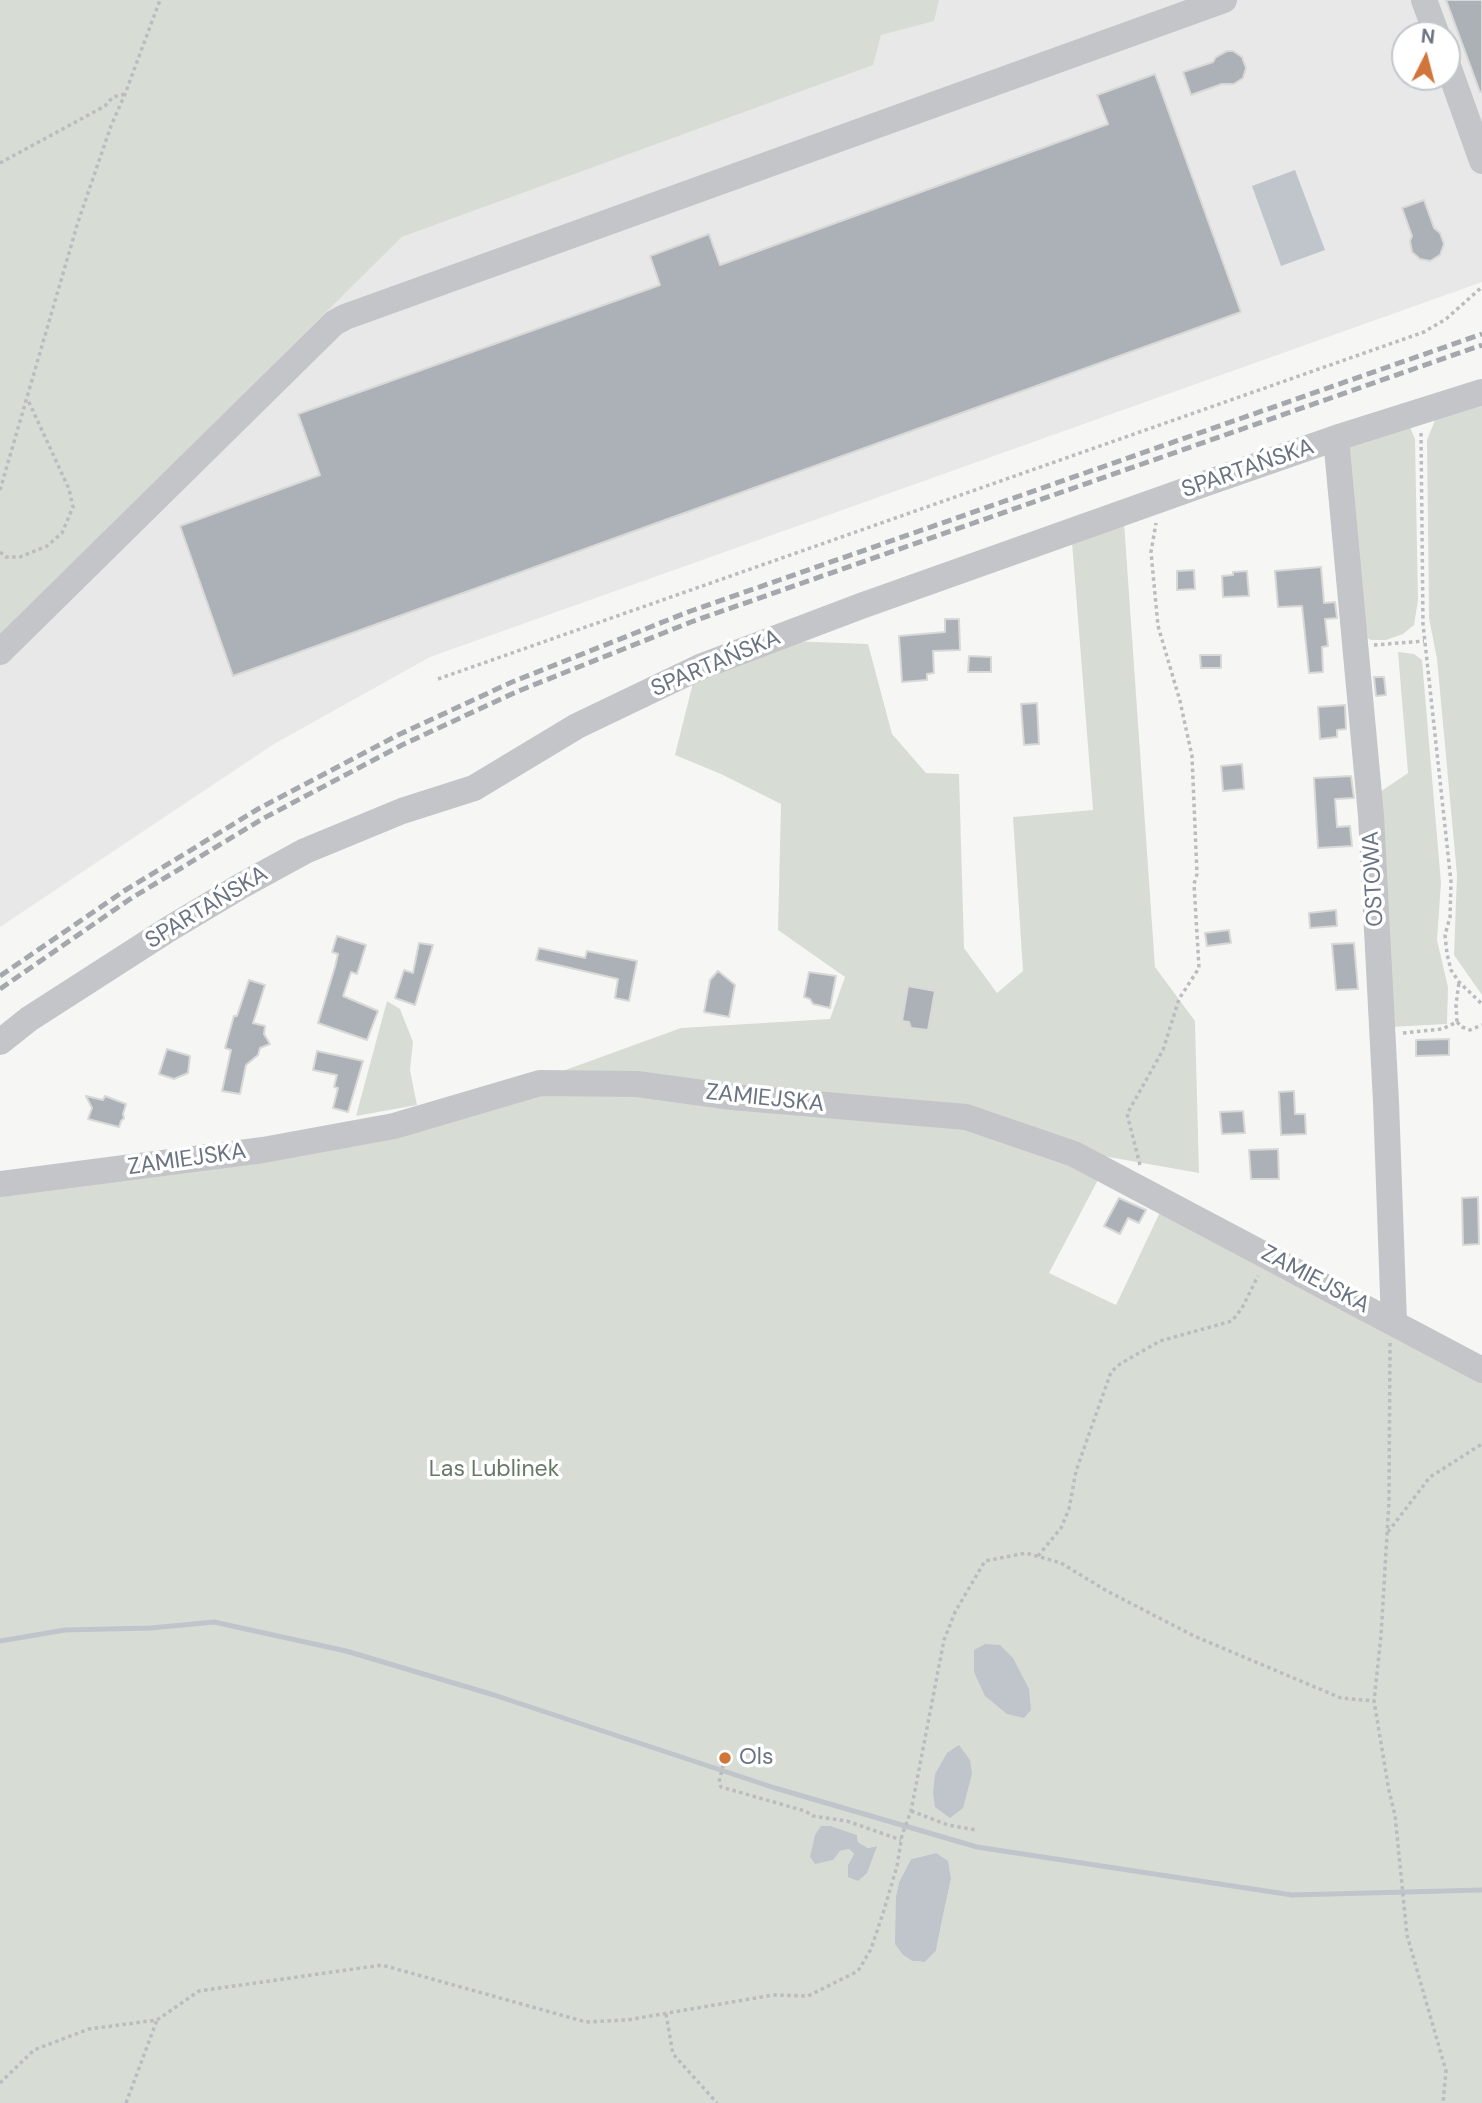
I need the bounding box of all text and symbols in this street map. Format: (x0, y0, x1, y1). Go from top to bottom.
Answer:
north arrow (1391, 21, 1461, 91)
text: N (1420, 23, 1436, 50)
street label: SPARTAŃSKA (1178, 434, 1318, 504)
street label: SPARTAŃSKA (647, 624, 785, 704)
street label: OSTOWA (1358, 830, 1390, 928)
street label: SPARTAŃSKA (141, 861, 273, 955)
street label: ZAMIEJSKA (704, 1079, 826, 1119)
street label: ZAMIEJSKA (126, 1138, 248, 1182)
street label: ZAMIEJSKA (1256, 1240, 1374, 1320)
park label: Las Lublinek (429, 1456, 559, 1484)
place label: Ols (739, 1744, 773, 1772)
marker: Ols (717, 1750, 733, 1766)

